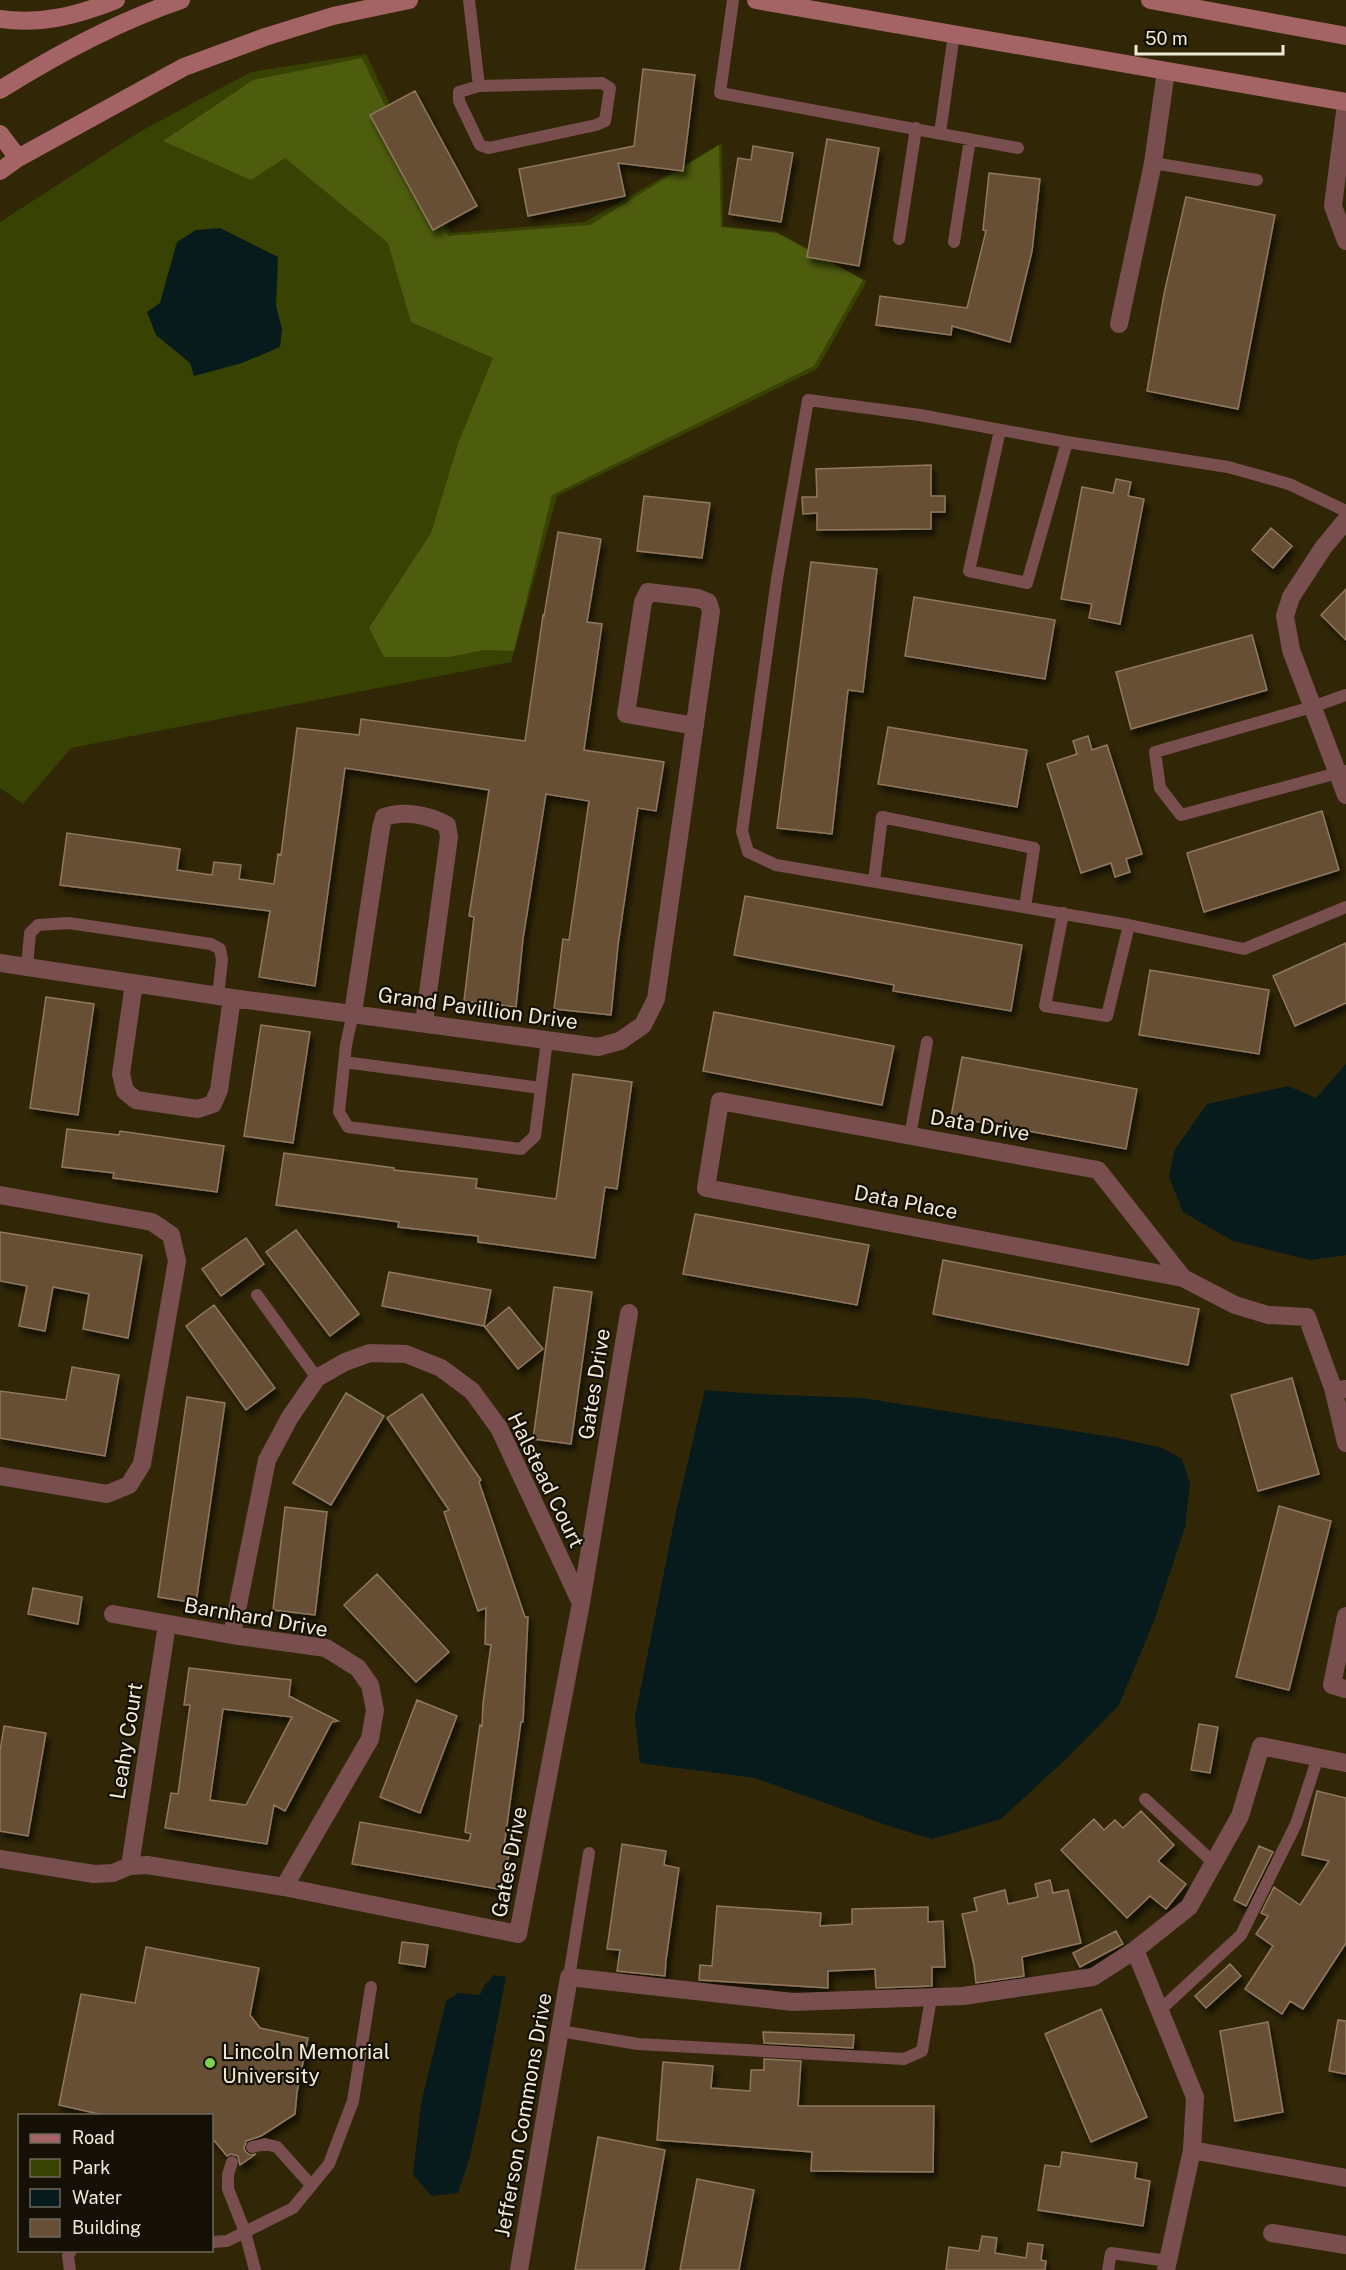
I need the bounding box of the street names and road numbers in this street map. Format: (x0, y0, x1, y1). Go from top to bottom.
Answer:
street label: Grand Pavillion Drive (376, 982, 580, 1034)
street label: Data Drive (928, 1104, 1032, 1146)
street label: Data Place (852, 1180, 960, 1224)
street label: Gates Drive (573, 1327, 615, 1441)
street label: Halstead Court (502, 1408, 590, 1552)
street label: Barnhard Drive (182, 1592, 330, 1642)
street label: Leahy Court (104, 1681, 148, 1801)
street label: Gates Drive (486, 1805, 532, 1919)
street label: Jefferson Commons Drive (489, 1991, 557, 2239)

